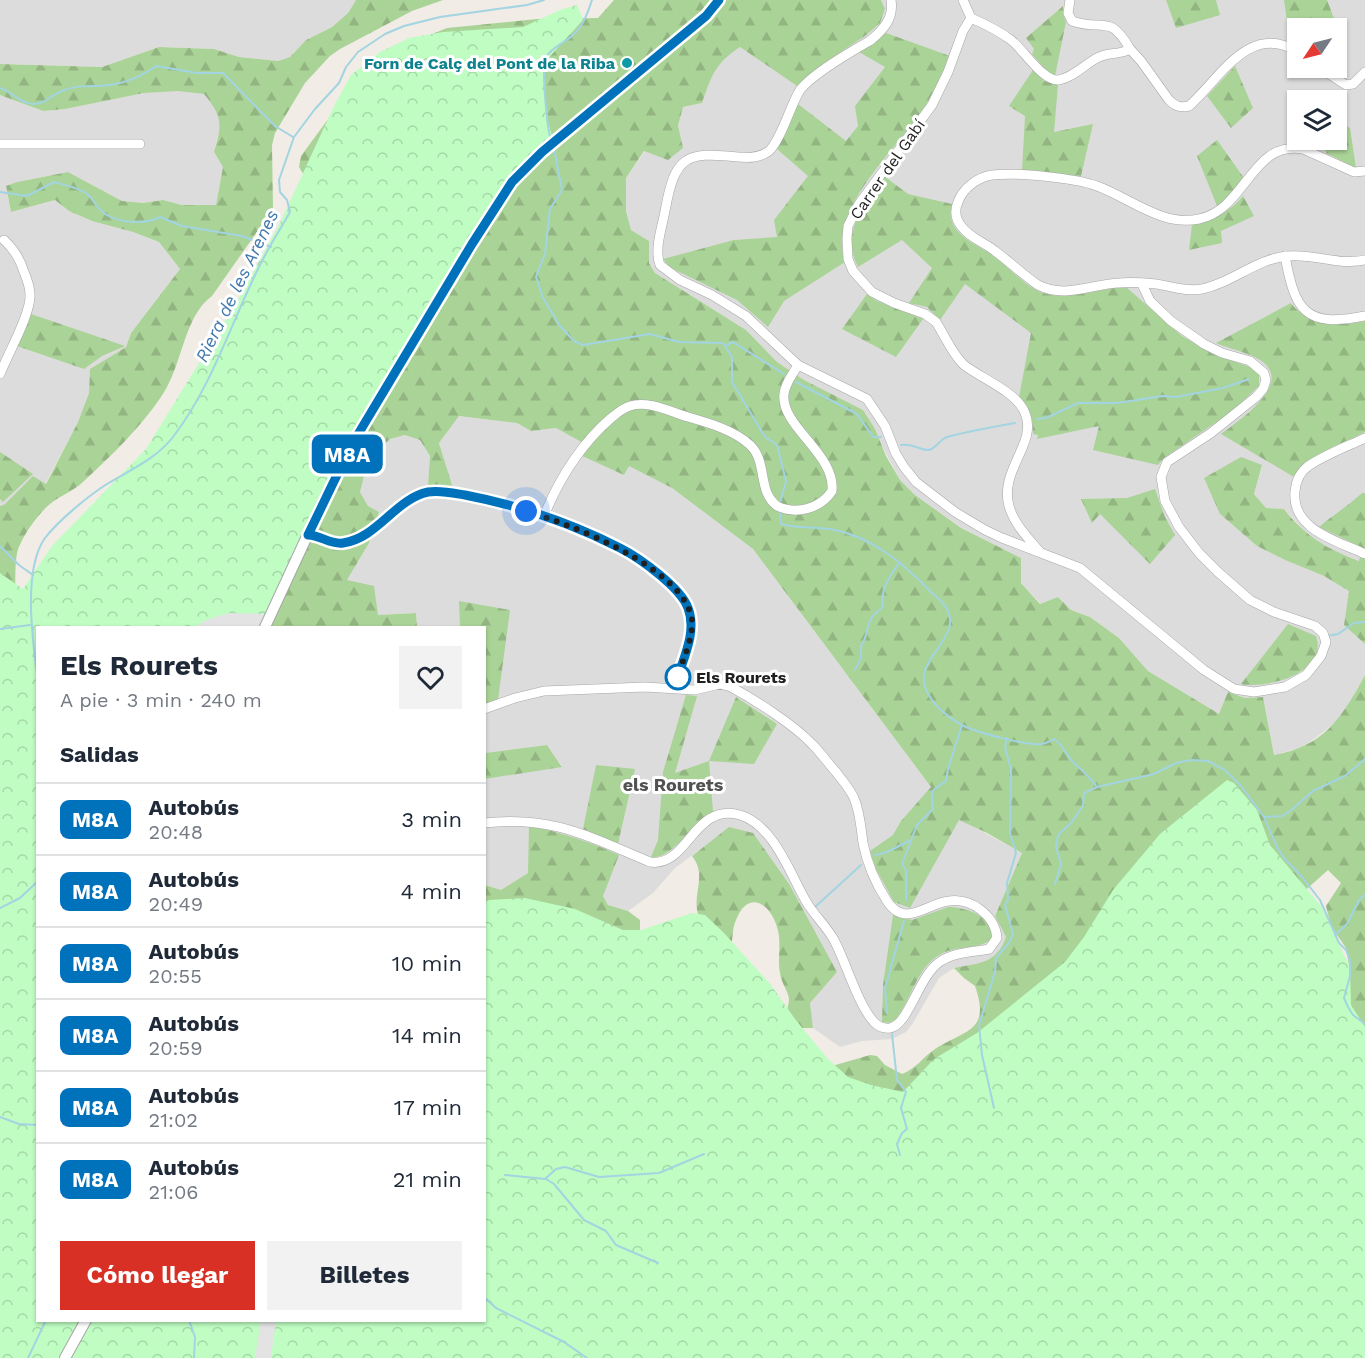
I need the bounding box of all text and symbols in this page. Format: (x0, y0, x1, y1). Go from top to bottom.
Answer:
north arrow (1287, 18, 1347, 78)
map controls (1287, 18, 1347, 150)
place label: Forn de Calç del Pont de la Riba (364, 54, 616, 73)
marker: Forn de Calç del Pont de la Riba (620, 56, 634, 70)
button: layers (1287, 90, 1347, 150)
street label: Carrer del Gabí (846, 116, 929, 223)
water label: Riera de les Arenes (191, 206, 282, 365)
line badge: M8A (312, 434, 382, 474)
text: M8A (324, 442, 370, 467)
your location (511, 496, 541, 526)
button: heart (399, 646, 462, 709)
text: Els Rourets (60, 649, 218, 682)
marker: Els Rourets (665, 664, 691, 690)
place label: Els Rourets (696, 668, 787, 687)
text: A pie · 3 min · 240 m (60, 688, 262, 712)
text: Salidas (60, 742, 139, 767)
district label: els Rourets (623, 774, 724, 795)
text: Autobús (149, 795, 239, 820)
text: M8A (72, 807, 119, 832)
text: 3 min (401, 807, 462, 832)
text: 20:48 (149, 820, 203, 844)
text: Autobús (149, 867, 239, 892)
text: M8A (72, 879, 119, 904)
text: 4 min (401, 879, 462, 904)
text: 20:49 (149, 892, 203, 916)
text: Autobús (149, 939, 239, 964)
text: M8A (72, 951, 119, 976)
text: 10 min (392, 951, 462, 976)
text: 20:55 (149, 964, 202, 988)
text: Autobús (149, 1011, 239, 1036)
text: M8A (72, 1023, 119, 1048)
text: 14 min (392, 1023, 462, 1048)
text: 20:59 (149, 1036, 203, 1060)
text: Autobús (149, 1083, 239, 1108)
text: M8A (72, 1095, 119, 1120)
text: 17 min (394, 1095, 462, 1120)
text: 21:02 (149, 1108, 198, 1132)
text: Autobús (149, 1155, 239, 1180)
text: M8A (72, 1167, 119, 1192)
text: 21 min (393, 1167, 462, 1192)
text: 21:06 (149, 1180, 198, 1204)
button: Cómo llegar (60, 1241, 255, 1310)
button: Billetes (267, 1241, 462, 1310)

